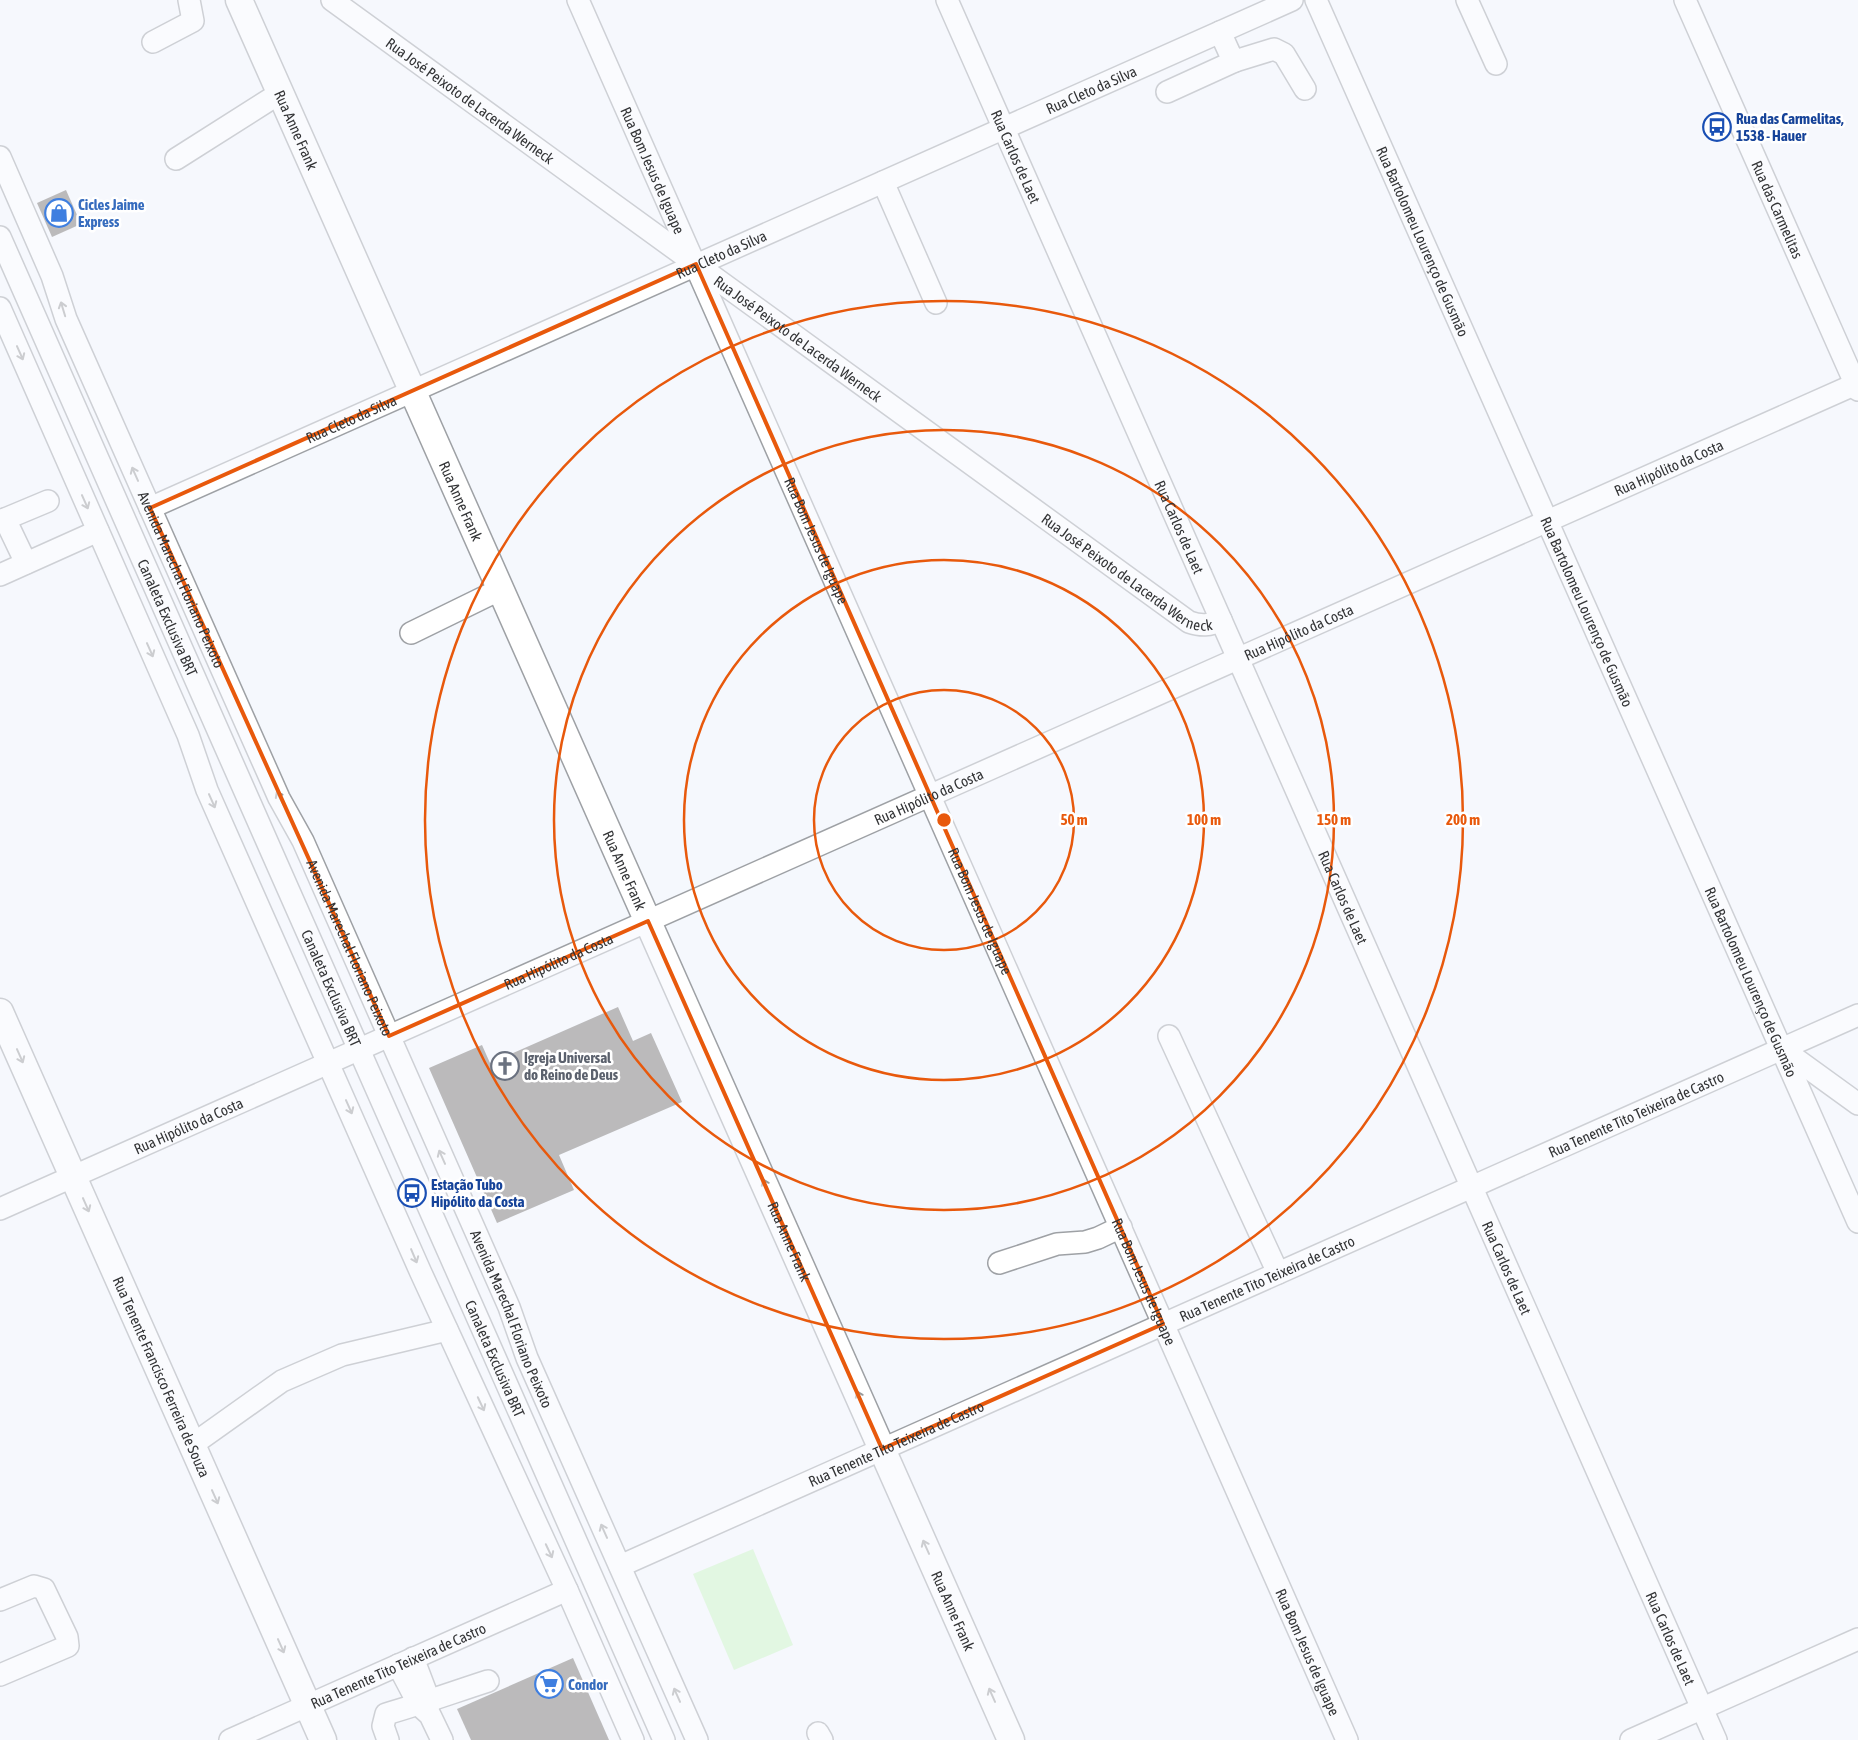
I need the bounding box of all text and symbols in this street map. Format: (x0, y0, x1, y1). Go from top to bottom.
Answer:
street label: Rua José Peixoto de Lacerda Werneck (383, 34, 558, 167)
street label: Rua Cleto da Silva (1043, 62, 1139, 117)
street label: Rua Anne Frank (272, 87, 322, 173)
street label: Rua Bom Jesus de Iguape (618, 104, 689, 236)
street label: Rua Carlos de Laet (988, 107, 1044, 206)
place label: Rua das Carmelitas, 1538 - Hauer (1736, 110, 1844, 144)
bus stop icon: Rua das Carmelitas, 1538 - Hauer (1702, 112, 1732, 142)
street label: Rua Bartolomeu Lourenço de Gusmão (1374, 144, 1473, 339)
street label: Rua das Carmelitas (1749, 158, 1807, 261)
place label: Cicles Jaime Express (78, 196, 145, 230)
shop icon: Cicles Jaime Express (44, 198, 74, 228)
street label: Rua Cleto da Silva (673, 226, 769, 282)
street label: Rua José Peixoto de Lacerda Werneck (711, 272, 886, 405)
one-way arrow (57, 302, 67, 318)
one-way arrow (15, 345, 25, 360)
street label: Rua Cleto da Silva (303, 391, 399, 446)
street label: Rua Hipólito da Costa (1611, 436, 1726, 499)
street label: Rua Anne Frank (436, 458, 486, 544)
one-way arrow (129, 467, 139, 482)
street label: Rua Bom Jesus de Iguape (781, 475, 852, 607)
street label: Rua Carlos de Laet (1152, 478, 1208, 576)
street label: Avenida Marechal Floriano Peixoto (135, 489, 228, 670)
one-way arrow (81, 494, 90, 509)
street label: Rua José Peixoto de Lacerda Werneck (1039, 510, 1214, 633)
street label: Rua Bartolomeu Lourenço de Gusmão (1538, 514, 1637, 709)
street label: Canaleta Exclusiva BRT (135, 556, 202, 679)
street label: Rua Hipólito da Costa (1241, 600, 1356, 663)
one-way arrow (146, 642, 156, 657)
street label: Rua Hipólito da Costa (871, 765, 986, 828)
one-way arrow (275, 791, 284, 806)
one-way arrow (207, 793, 217, 808)
centre of rings (935, 811, 953, 829)
text: 50 m (1061, 811, 1088, 828)
text: 100 m (1187, 811, 1221, 828)
text: 150 m (1317, 811, 1351, 828)
text: 200 m (1446, 811, 1480, 828)
street label: Rua Anne Frank (600, 828, 650, 913)
street label: Rua Bom Jesus de Iguape (945, 845, 1016, 977)
street label: Rua Carlos de Laet (1316, 848, 1372, 947)
street label: Avenida Marechal Floriano Peixoto (304, 857, 396, 1038)
street label: Rua Bartolomeu Lourenço de Gusmão (1702, 884, 1801, 1079)
street label: Canaleta Exclusiva BRT (298, 927, 365, 1050)
street label: Rua Hipólito da Costa (501, 929, 615, 992)
one-way arrow (15, 1048, 25, 1063)
place label: Igreja Universal do Reino de Deus (524, 1049, 619, 1083)
church icon: Igreja Universal do Reino de Deus (490, 1051, 520, 1081)
street label: Rua Tenente Tito Teixeira de Castro (1546, 1067, 1726, 1160)
street label: Rua Hipólito da Costa (131, 1094, 245, 1157)
one-way arrow (344, 1099, 354, 1114)
one-way arrow (437, 1150, 447, 1165)
place label: Estação Tubo Hipólito da Costa (431, 1176, 525, 1210)
bus stop icon: Estação Tubo Hipólito da Costa (397, 1178, 427, 1208)
one-way arrow (760, 1179, 770, 1194)
one-way arrow (81, 1197, 91, 1212)
street label: Rua Anne Frank (765, 1199, 815, 1284)
street label: Rua Bom Jesus de Iguape (1109, 1215, 1180, 1348)
street label: Rua Carlos de Laet (1479, 1218, 1535, 1317)
street label: Avenida Marechal Floriano Peixoto (467, 1227, 556, 1410)
street label: Rua Tenente Tito Teixeira de Castro (1177, 1232, 1357, 1325)
one-way arrow (410, 1248, 420, 1263)
street label: Rua Tenente Francisco Ferreira de Souza (110, 1274, 214, 1480)
street label: Canaleta Exclusiva BRT (462, 1297, 529, 1420)
one-way arrow (854, 1391, 864, 1406)
one-way arrow (477, 1396, 487, 1411)
street label: Rua Tenente Tito Teixeira de Castro (806, 1397, 986, 1490)
one-way arrow (211, 1489, 221, 1504)
one-way arrow (599, 1524, 608, 1539)
one-way arrow (920, 1540, 930, 1555)
one-way arrow (545, 1543, 555, 1558)
street label: Rua Anne Frank (929, 1568, 979, 1653)
street label: Rua Bom Jesus de Iguape (1273, 1586, 1344, 1718)
street label: Rua Carlos de Laet (1643, 1589, 1699, 1687)
street label: Rua Tenente Tito Teixeira de Castro (308, 1619, 488, 1712)
one-way arrow (277, 1638, 287, 1653)
supermarket icon: Condor (534, 1669, 564, 1699)
place label: Condor (568, 1676, 608, 1693)
one-way arrow (672, 1688, 682, 1703)
one-way arrow (986, 1688, 996, 1703)

